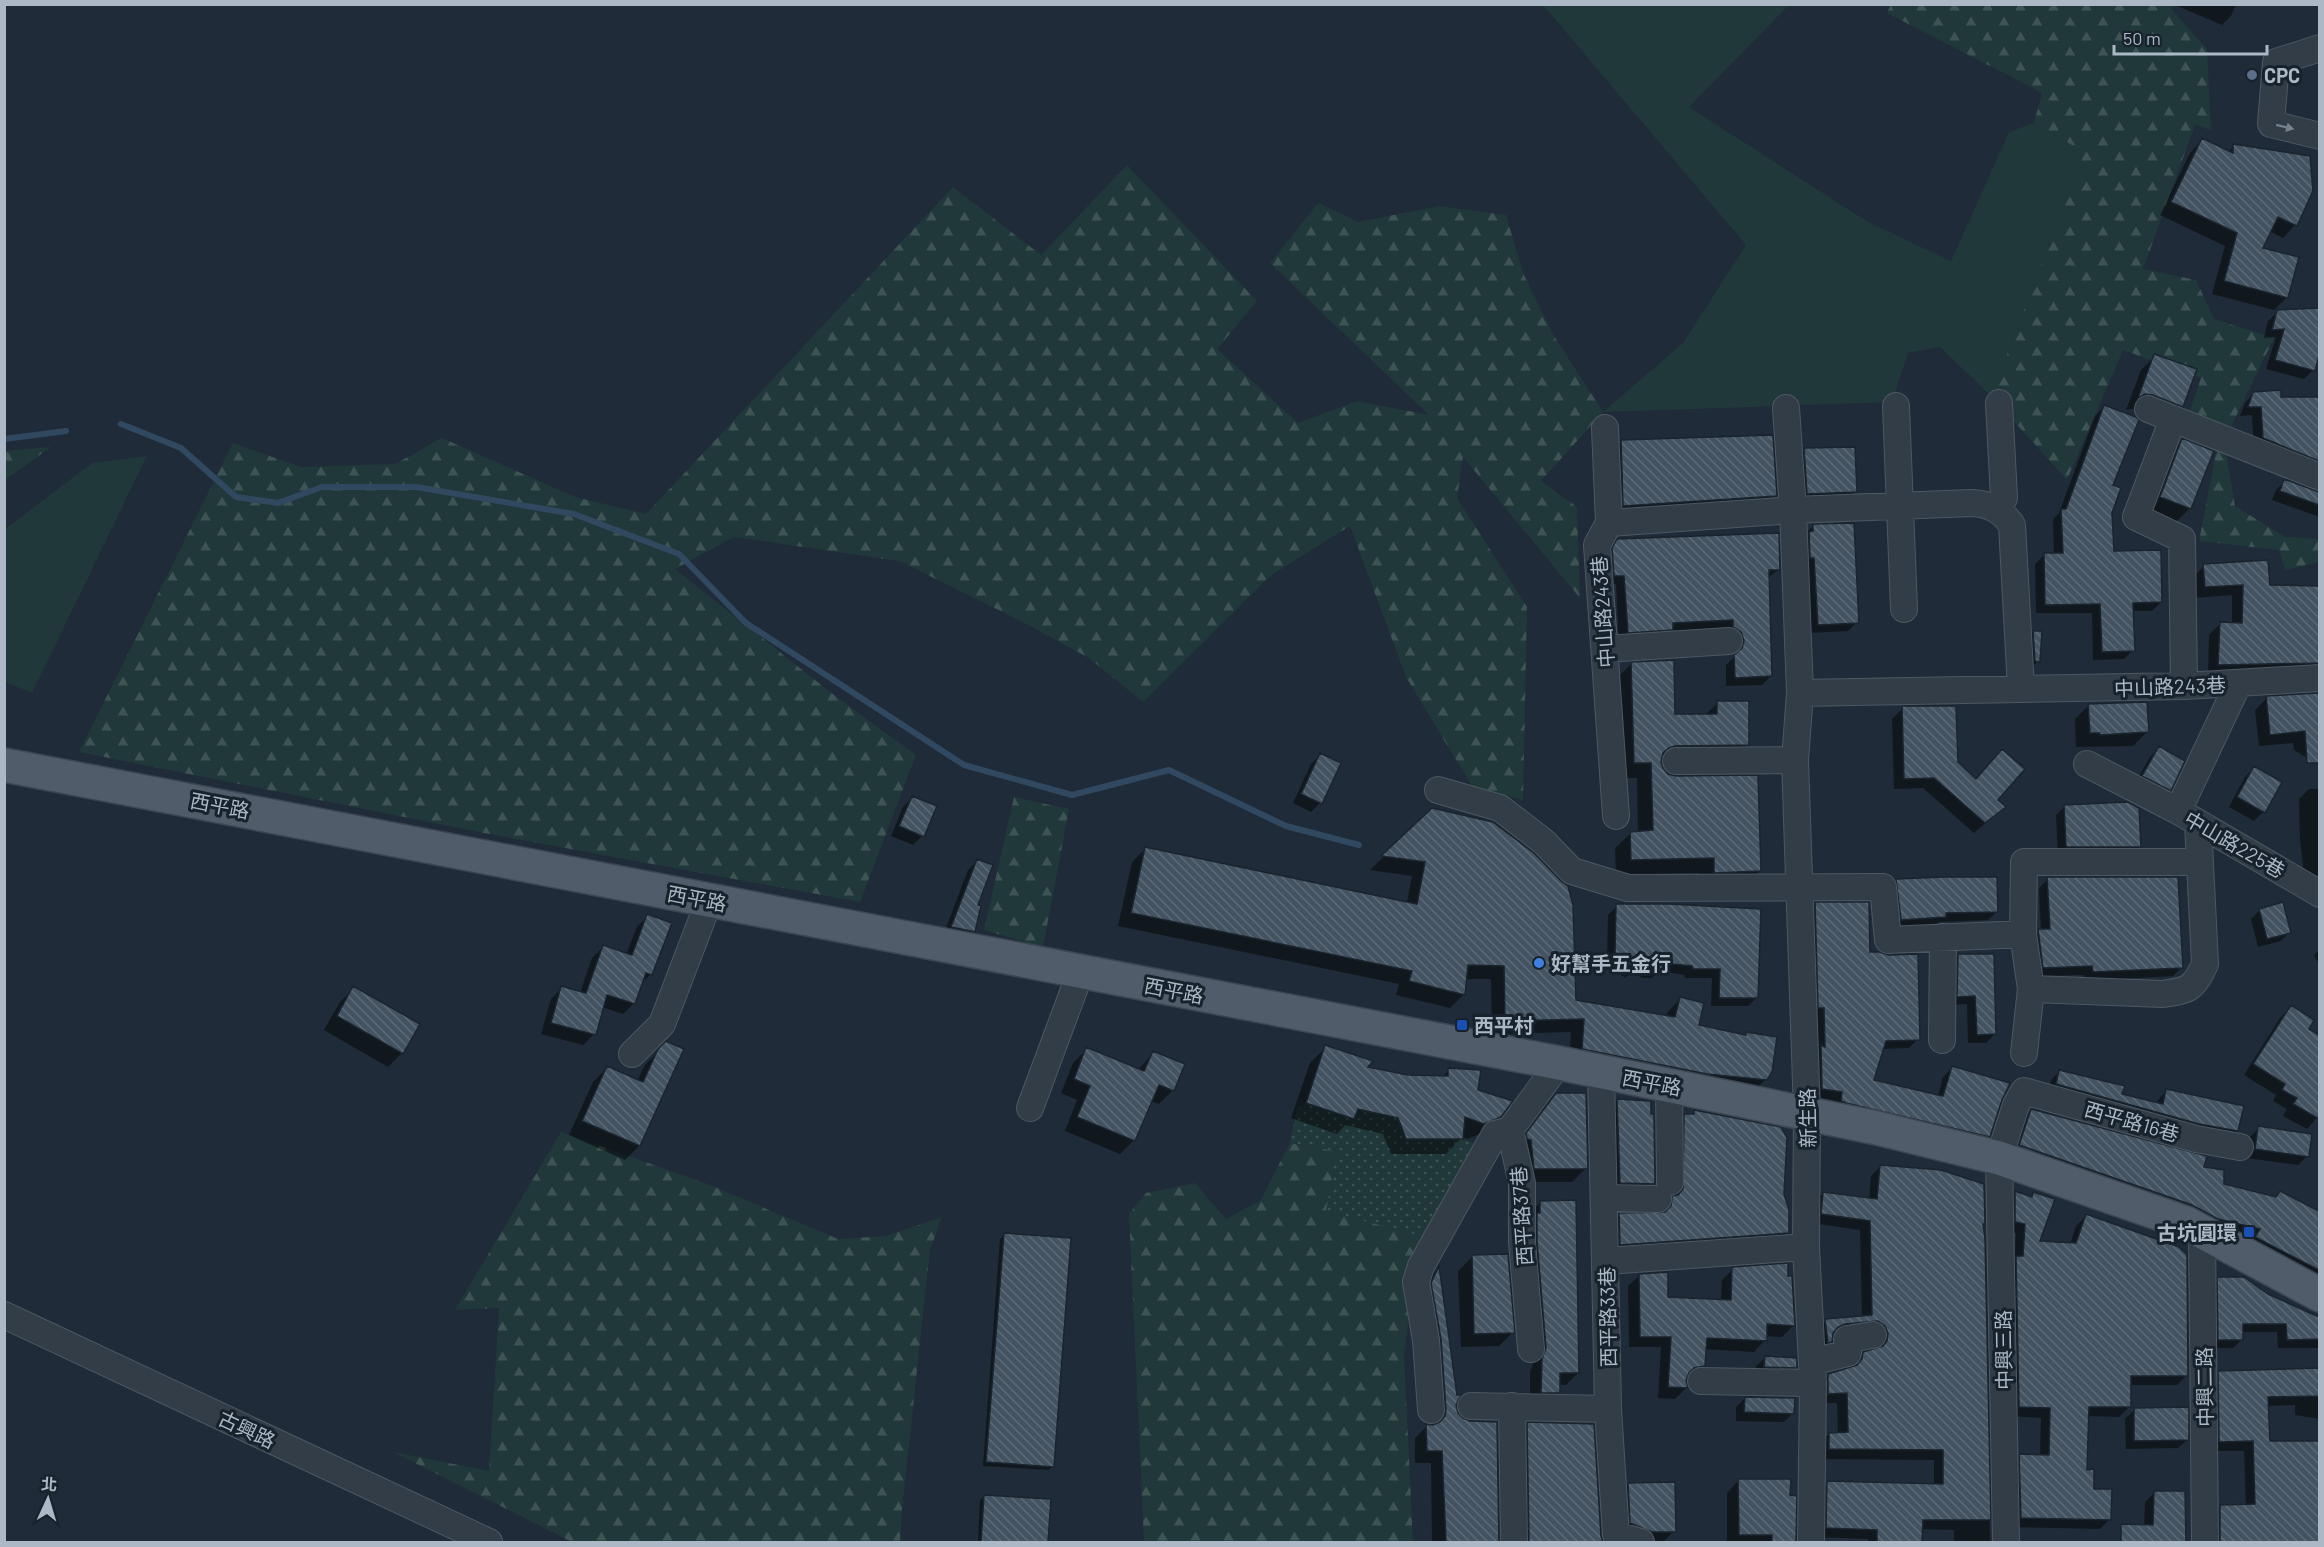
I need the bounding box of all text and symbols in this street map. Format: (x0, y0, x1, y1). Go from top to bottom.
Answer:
scale bar (2114, 18, 2267, 56)
text: 50 m (2123, 27, 2161, 49)
place label: CPC (2264, 63, 2300, 87)
marker: CPC (2245, 68, 2259, 82)
one-way arrow (2275, 123, 2294, 133)
street label: 中山路243巷 (1586, 555, 1618, 669)
street label: 中山路243巷 (2114, 672, 2226, 700)
street label: 西平路 (188, 787, 252, 823)
street label: 中山路225巷 (2181, 806, 2289, 882)
street label: 西平路 (665, 880, 729, 916)
place label: 好幫手五金行 (1551, 951, 1671, 975)
marker: 好幫手五金行 (1532, 956, 1546, 970)
street label: 西平路 (1142, 972, 1206, 1008)
place label: 西平村 (1474, 1013, 1534, 1037)
marker: 西平村 (1455, 1018, 1469, 1032)
street label: 西平路 (1620, 1064, 1684, 1100)
street label: 新生路 (1794, 1088, 1820, 1148)
street label: 西平路16巷 (2082, 1096, 2182, 1146)
street label: 西平路37巷 (1506, 1165, 1536, 1267)
place label: 古坑圓環 (2157, 1220, 2237, 1244)
marker: 古坑圓環 (2242, 1225, 2256, 1239)
street label: 西平路33巷 (1594, 1266, 1620, 1368)
street label: 中興三路 (1990, 1310, 2016, 1390)
street label: 中興二路 (2191, 1347, 2217, 1427)
street label: 古興路 (215, 1405, 279, 1453)
north arrow (18, 1469, 78, 1529)
text: 北 (40, 1474, 58, 1494)

